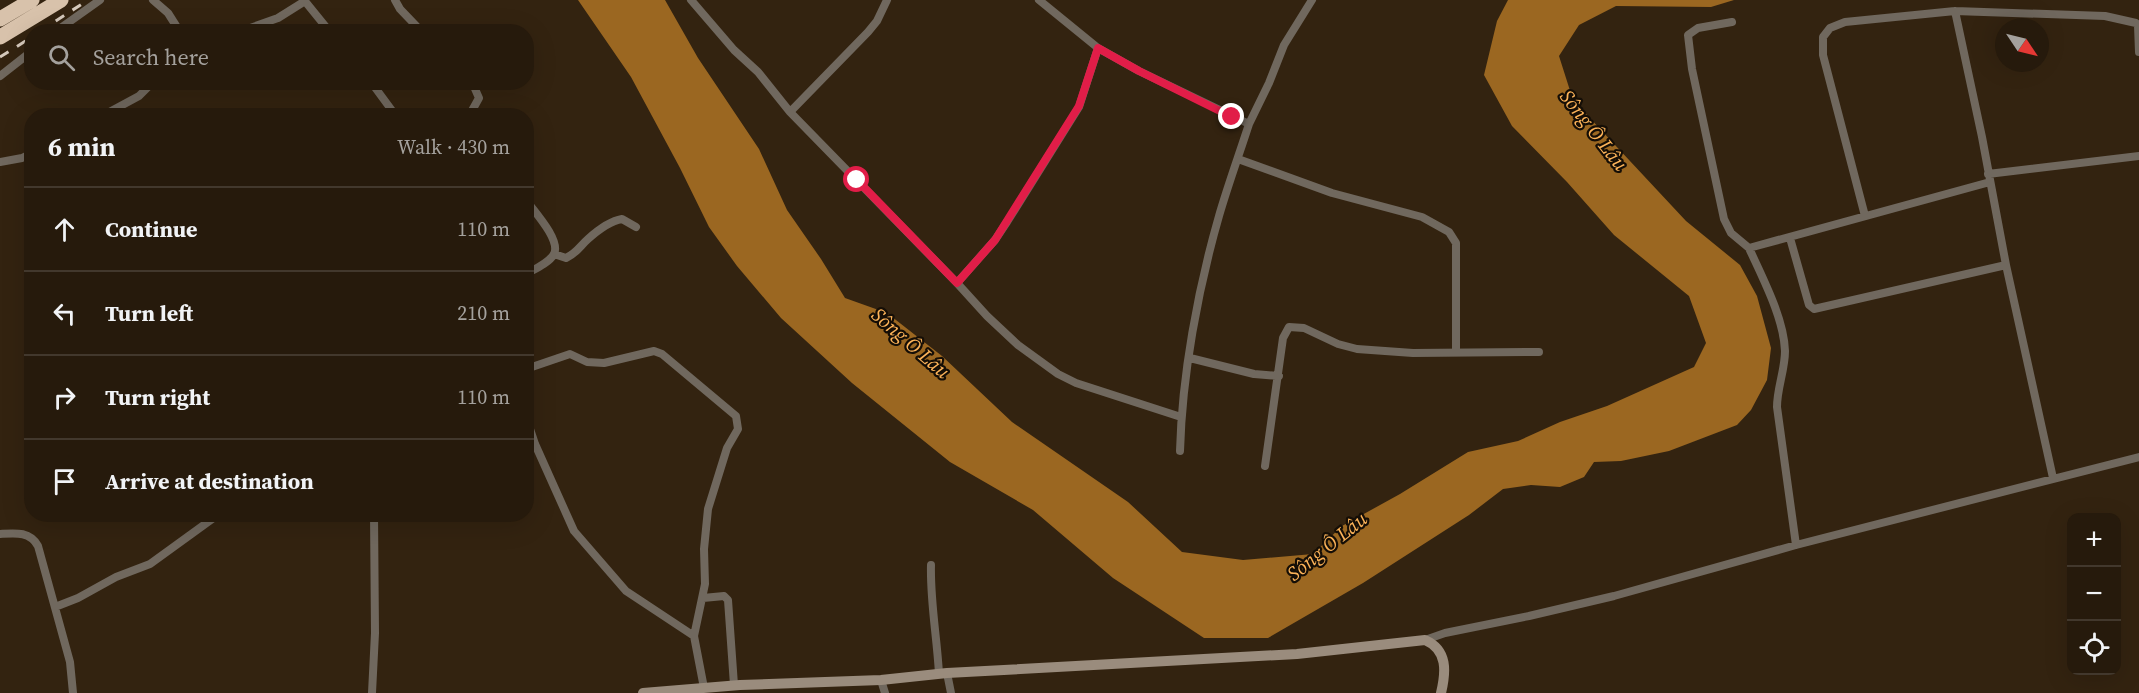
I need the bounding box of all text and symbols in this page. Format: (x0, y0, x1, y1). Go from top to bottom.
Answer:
north arrow (1995, 18, 2049, 72)
search box (24, 24, 534, 90)
icon: search (45, 41, 78, 74)
text: Search here (93, 42, 209, 72)
water label: Sông Ô Lâu (1553, 84, 1635, 177)
route end (1218, 103, 1244, 129)
text: 6 min (48, 129, 115, 165)
text: Walk · 430 m (397, 133, 510, 161)
route start (843, 166, 869, 192)
icon: ahead (48, 213, 81, 246)
text: Continue (105, 214, 198, 244)
text: 110 m (457, 215, 510, 243)
icon: left (48, 297, 81, 330)
text: Turn left (105, 298, 193, 328)
text: 210 m (457, 299, 510, 327)
water label: Sông Ô Lâu (866, 301, 957, 385)
icon: right (48, 381, 81, 414)
text: Turn right (105, 382, 210, 412)
text: 110 m (457, 383, 510, 411)
icon: arrive (48, 465, 81, 498)
text: Arrive at destination (105, 466, 314, 496)
water label: Sông Ô Lâu (1281, 505, 1374, 587)
map controls (2067, 513, 2121, 675)
button: + (2067, 513, 2121, 567)
button: − (2067, 567, 2121, 621)
button: locate (2067, 621, 2121, 675)

